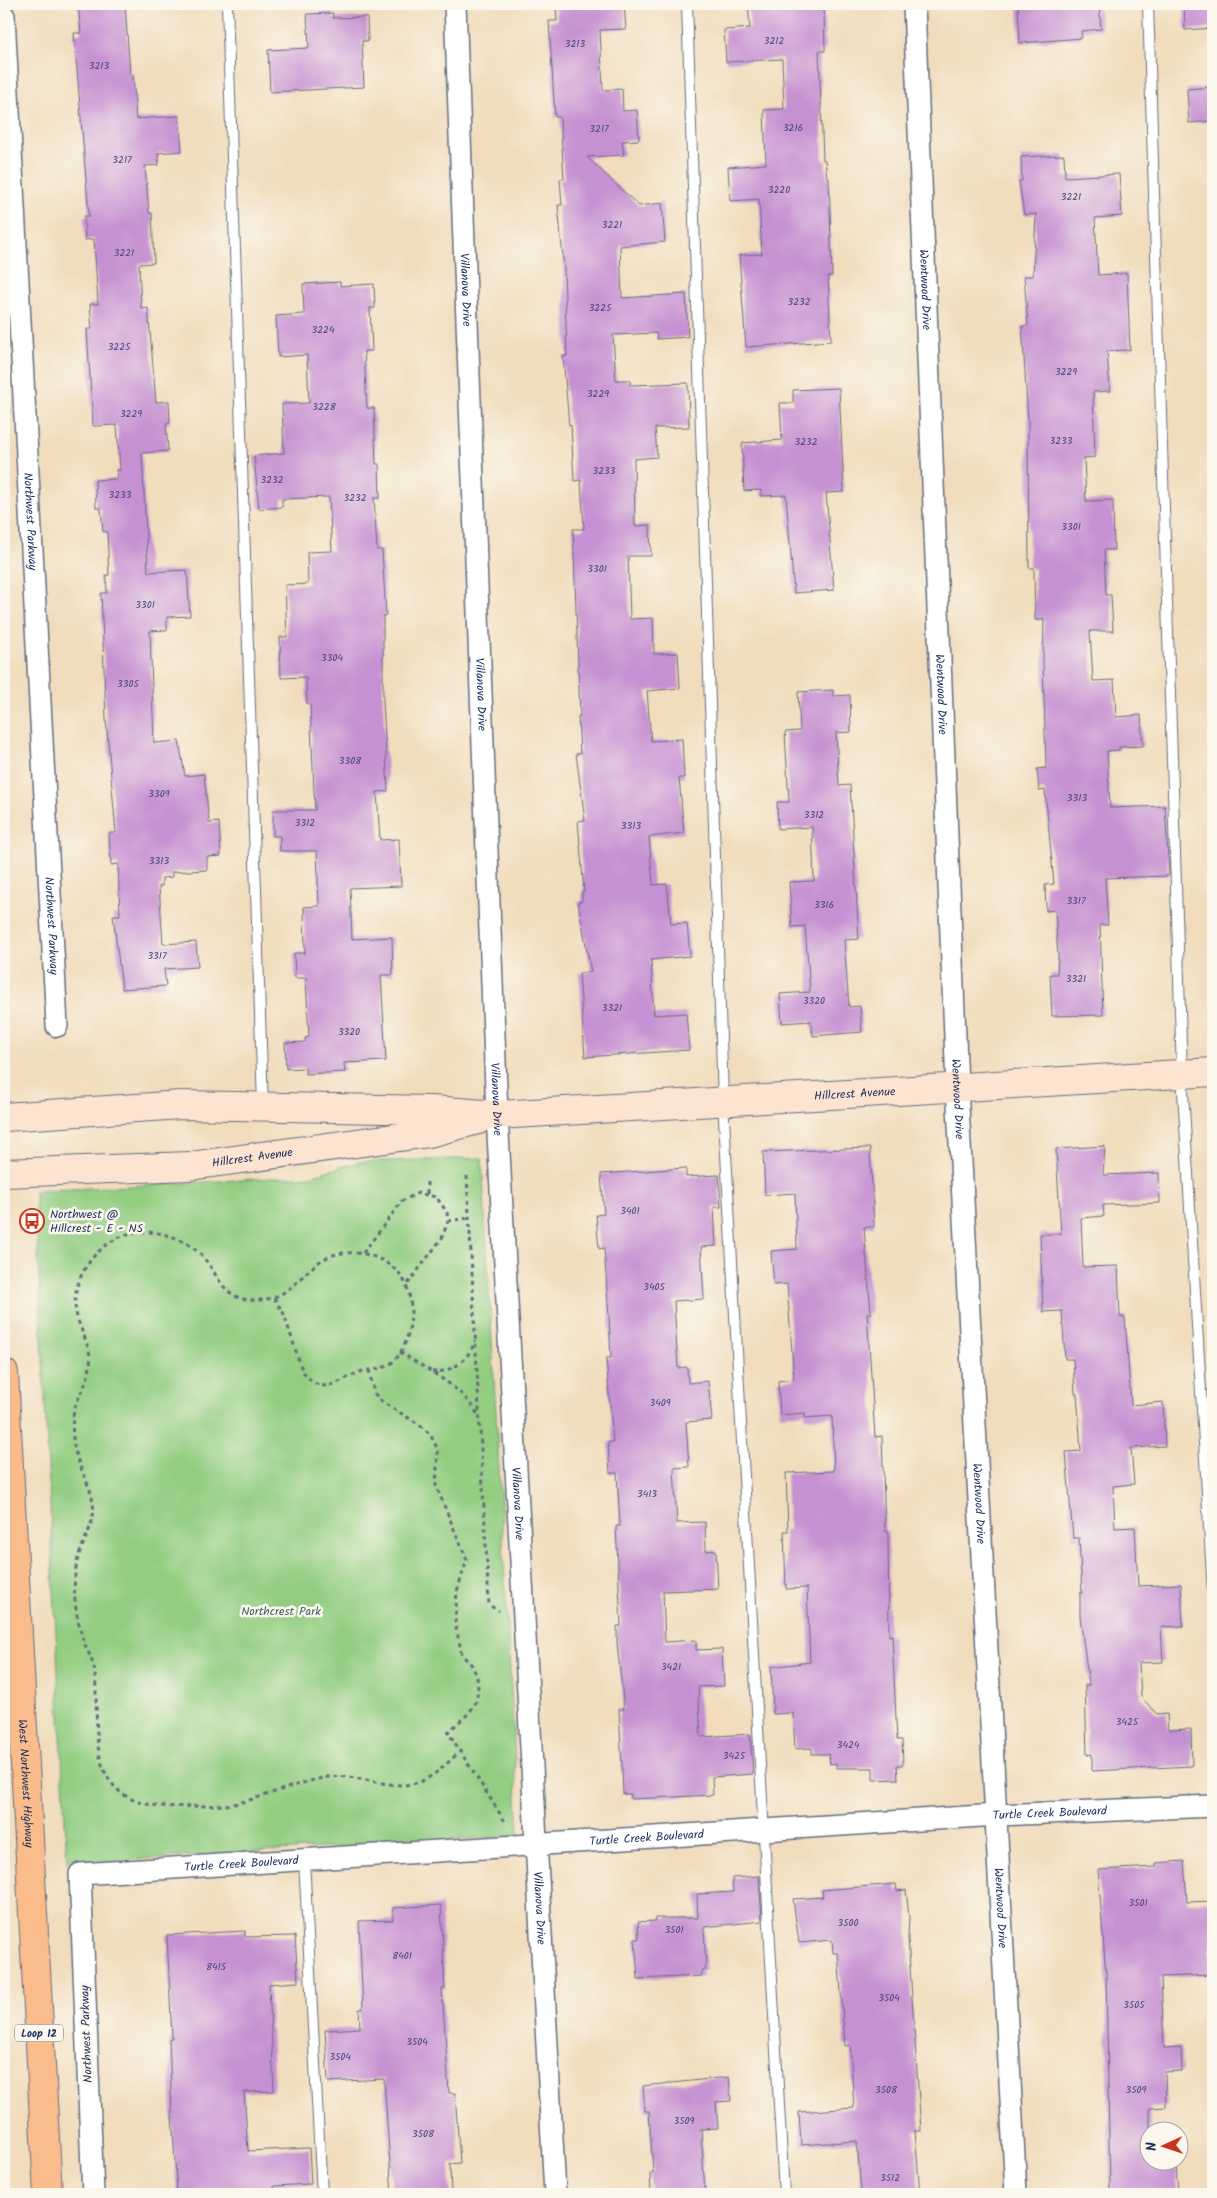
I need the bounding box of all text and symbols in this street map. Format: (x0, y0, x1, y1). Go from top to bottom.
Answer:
house number: 3212 (764, 33, 784, 49)
house number: 3213 (565, 36, 585, 52)
house number: 3213 (89, 58, 109, 74)
house number: 3216 (783, 120, 803, 136)
house number: 3217 (589, 121, 609, 137)
house number: 3217 (112, 152, 132, 168)
house number: 3220 (768, 182, 790, 198)
house number: 3221 (1061, 189, 1081, 205)
house number: 3221 (602, 217, 622, 233)
house number: 3221 (114, 245, 134, 261)
street label: Wentwood Drive (914, 249, 936, 331)
street label: Villanova Drive (454, 253, 476, 327)
house number: 3232 (787, 294, 811, 310)
house number: 3225 (589, 300, 612, 316)
house number: 3224 (312, 322, 335, 338)
house number: 3225 (108, 339, 131, 355)
house number: 3229 (1055, 364, 1077, 380)
house number: 3229 (587, 386, 609, 402)
house number: 3228 (312, 399, 337, 415)
house number: 3229 (120, 406, 142, 422)
house number: 3233 (1050, 433, 1073, 449)
house number: 3232 (794, 434, 818, 450)
house number: 3233 (593, 463, 616, 479)
street label: Northwest Parkway (18, 472, 42, 571)
house number: 3232 (260, 472, 284, 488)
house number: 3233 (109, 487, 132, 503)
house number: 3232 (343, 490, 367, 506)
house number: 3301 (1061, 519, 1081, 535)
house number: 3301 (587, 561, 607, 577)
house number: 3301 (135, 597, 155, 613)
house number: 3304 (321, 650, 343, 666)
street label: Wentwood Drive (930, 654, 952, 736)
street label: Villanova Drive (470, 658, 492, 732)
house number: 3305 (117, 676, 140, 692)
house number: 3308 (339, 753, 362, 769)
house number: 3309 (148, 786, 170, 802)
house number: 3313 (1067, 790, 1087, 806)
house number: 3312 (804, 807, 824, 823)
house number: 3312 (295, 815, 315, 831)
house number: 3313 (621, 818, 641, 834)
house number: 3313 (149, 853, 169, 869)
street label: Northwest Parkway (39, 876, 63, 976)
house number: 3317 (1066, 893, 1086, 909)
house number: 3316 (814, 897, 834, 913)
house number: 3317 (147, 948, 167, 964)
house number: 3321 (1066, 971, 1086, 987)
house number: 3320 (803, 993, 825, 1009)
house number: 3321 (602, 1000, 622, 1016)
house number: 3320 (338, 1024, 360, 1040)
street label: Wentwood Drive (946, 1058, 969, 1141)
street label: Villanova Drive (485, 1062, 507, 1137)
street label: Hillcrest Avenue (813, 1082, 897, 1106)
street label: Hillcrest Avenue (211, 1143, 295, 1173)
house number: 3401 (620, 1203, 640, 1219)
place label: Northwest @ Hillcrest - E - NS (50, 1205, 144, 1238)
bus stop icon: Northwest @ Hillcrest - E - NS (19, 1208, 45, 1234)
house number: 3405 (643, 1279, 665, 1295)
house number: 3409 (649, 1395, 671, 1411)
street label: Wentwood Drive (967, 1463, 990, 1545)
street label: Villanova Drive (506, 1467, 529, 1541)
house number: 3413 (637, 1486, 657, 1502)
park label: Northcrest Park (241, 1602, 321, 1621)
house number: 3421 (661, 1659, 681, 1675)
house number: 3425 (1116, 1714, 1139, 1730)
street label: West Northwest Highway (13, 1719, 38, 1848)
house number: 3424 (837, 1737, 860, 1753)
house number: 3425 (723, 1748, 746, 1764)
street label: Turtle Creek Boulevard (992, 1801, 1108, 1825)
street label: Turtle Creek Boulevard (589, 1825, 705, 1851)
street label: Turtle Creek Boulevard (184, 1851, 300, 1877)
street label: Wentwood Drive (989, 1867, 1012, 1949)
street label: Villanova Drive (528, 1871, 551, 1946)
house number: 3501 (1128, 1895, 1148, 1911)
house number: 3500 (837, 1915, 859, 1931)
house number: 3501 (664, 1922, 684, 1938)
house number: 8401 (392, 1948, 412, 1964)
house number: 8415 (206, 1959, 227, 1975)
street label: Northwest Parkway (75, 1984, 98, 2083)
house number: 3504 (878, 1990, 900, 2006)
house number: 3505 (1123, 1997, 1145, 2013)
road number: Loop 12 (15, 2025, 63, 2042)
house number: 3504 (406, 2034, 428, 2050)
house number: 3504 (329, 2049, 351, 2065)
house number: 3508 (875, 2082, 898, 2098)
house number: 3509 (1126, 2082, 1147, 2098)
house number: 3509 (674, 2113, 695, 2129)
north arrow (1140, 2120, 1190, 2170)
house number: 3508 (412, 2126, 435, 2142)
text: N (1141, 2141, 1163, 2152)
house number: 3512 (880, 2170, 900, 2186)

